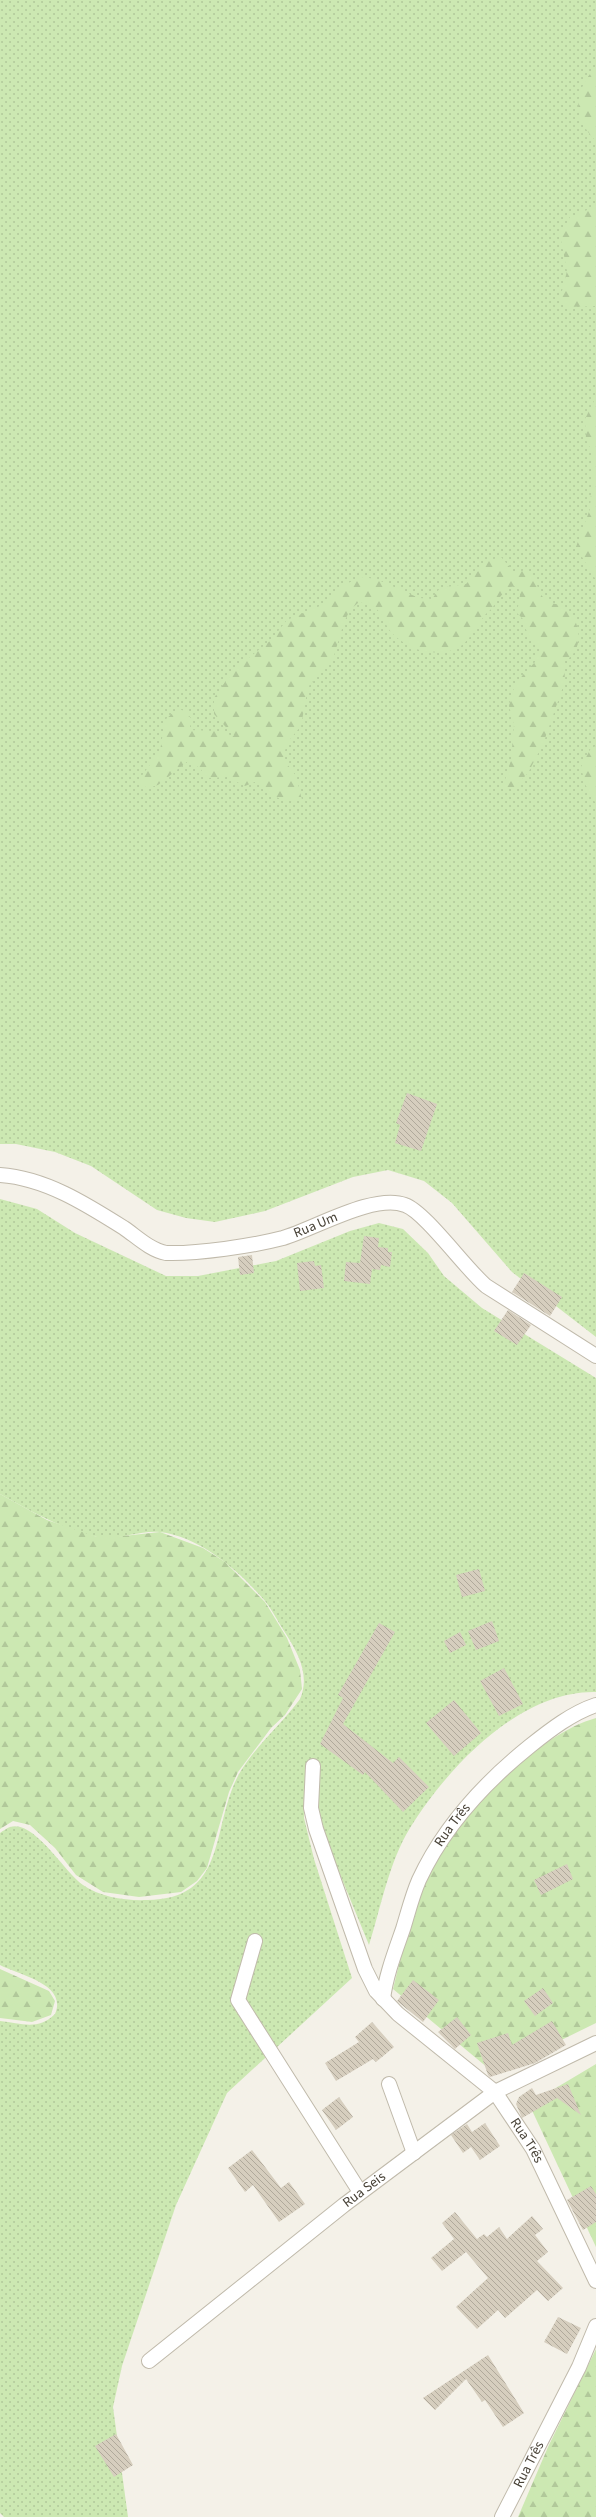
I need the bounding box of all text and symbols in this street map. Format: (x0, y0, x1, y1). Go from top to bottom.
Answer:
street label: Rua Um (291, 1207, 341, 1243)
street label: Rua Três (430, 1799, 475, 1851)
street label: Rua Três (505, 2114, 548, 2167)
street label: Rua Seis (339, 2167, 390, 2213)
street label: Rua Três (509, 2438, 549, 2491)

